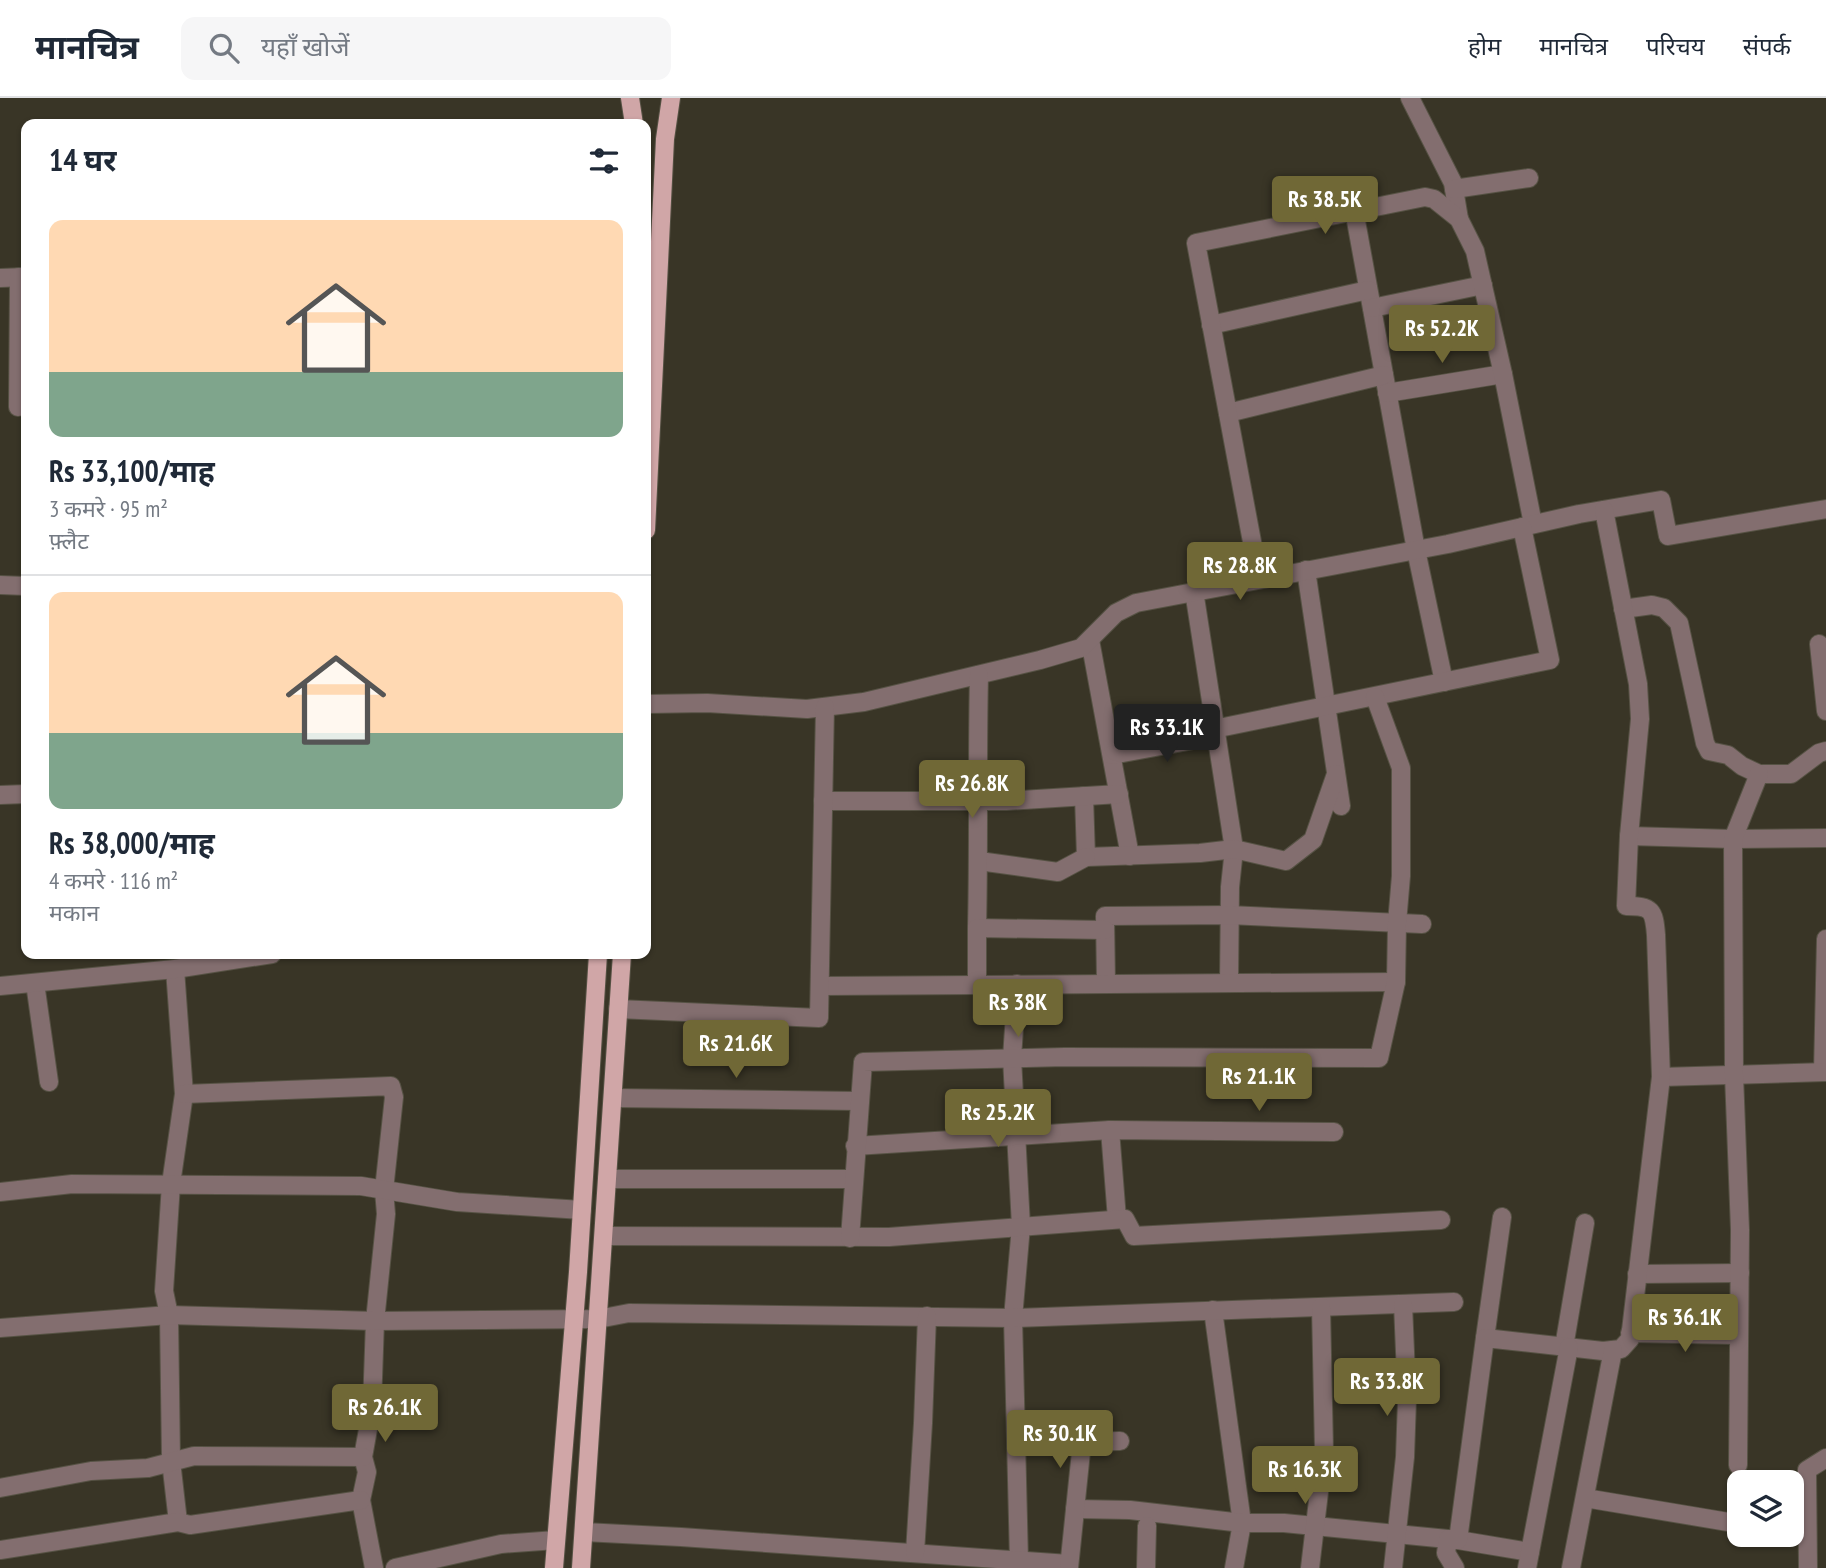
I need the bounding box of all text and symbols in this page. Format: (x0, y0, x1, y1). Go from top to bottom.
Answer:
search box (181, 17, 671, 80)
text: मानचित्र (35, 25, 139, 68)
icon: search (205, 29, 243, 67)
text: यहाँ खोजें (261, 30, 349, 63)
text: होम (1468, 31, 1501, 62)
text: मानचित्र (1539, 31, 1608, 62)
text: परिचय (1646, 31, 1705, 62)
text: संपर्क (1743, 31, 1791, 62)
text: 14 घर (49, 140, 117, 179)
icon: filters (585, 142, 623, 180)
pin: Rs 38.5K (1253, 176, 1397, 236)
text: Rs 38.5K (1288, 184, 1362, 213)
icon: home (273, 265, 399, 391)
pin: Rs 52.2K (1370, 306, 1514, 365)
text: Rs 52.2K (1405, 313, 1479, 342)
text: Rs 33,100/माह (49, 451, 215, 490)
text: 3 कमरे · 95 m² (49, 494, 168, 523)
text: फ़्लैट (49, 526, 89, 555)
pin: Rs 28.8K (1168, 542, 1312, 602)
text: Rs 28.8K (1203, 550, 1277, 579)
icon: home (273, 637, 399, 763)
pin: Rs 33.1K (1095, 704, 1239, 764)
text: Rs 33.1K (1130, 712, 1204, 741)
pin: Rs 26.8K (900, 760, 1044, 820)
text: Rs 26.8K (935, 768, 1009, 797)
text: Rs 38,000/माह (49, 823, 215, 862)
text: 4 कमरे · 116 m² (49, 866, 178, 895)
text: मकान (49, 898, 99, 927)
pin: Rs 38K (961, 979, 1075, 1039)
text: Rs 38K (989, 987, 1047, 1016)
pin: Rs 21.6K (664, 1020, 808, 1080)
text: Rs 21.6K (699, 1028, 773, 1057)
pin: Rs 21.1K (1187, 1054, 1331, 1113)
text: Rs 21.1K (1222, 1061, 1296, 1090)
pin: Rs 25.2K (926, 1090, 1070, 1149)
text: Rs 25.2K (961, 1097, 1035, 1126)
pin: Rs 36.1K (1613, 1294, 1757, 1354)
text: Rs 36.1K (1648, 1302, 1722, 1331)
pin: Rs 33.8K (1315, 1358, 1459, 1418)
text: Rs 33.8K (1350, 1366, 1424, 1395)
pin: Rs 26.1K (313, 1384, 457, 1444)
text: Rs 26.1K (348, 1392, 422, 1421)
pin: Rs 30.1K (988, 1410, 1132, 1470)
text: Rs 30.1K (1023, 1418, 1097, 1447)
pin: Rs 16.3K (1233, 1446, 1377, 1506)
text: Rs 16.3K (1268, 1454, 1342, 1483)
map controls (1727, 1470, 1804, 1547)
button: layers (1727, 1470, 1804, 1547)

